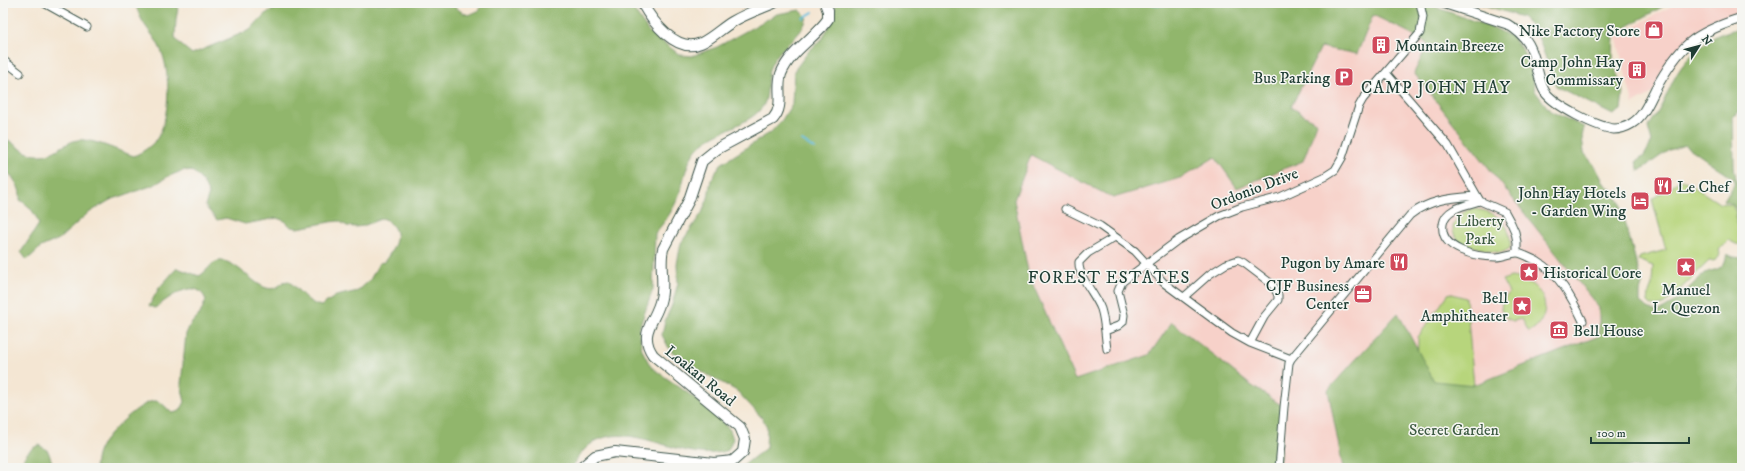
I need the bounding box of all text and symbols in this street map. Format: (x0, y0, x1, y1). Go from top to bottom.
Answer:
shop icon: Nike Factory Store (1643, 19, 1665, 41)
place label: Nike Factory Store (1519, 21, 1640, 41)
north arrow (1679, 26, 1719, 66)
text: N (1698, 33, 1715, 48)
building icon: Mountain Breeze (1370, 34, 1392, 56)
place label: Mountain Breeze (1395, 36, 1504, 56)
place label: Camp John Hay Commissary (1520, 52, 1623, 90)
building icon: Camp John Hay Commissary (1626, 59, 1648, 81)
parking icon: Bus Parking (1333, 66, 1355, 88)
place label: Bus Parking (1253, 68, 1330, 88)
district label: CAMP JOHN HAY (1361, 77, 1511, 99)
street label: Ordonio Drive (1208, 163, 1301, 215)
restaurant icon: Le Chef (1652, 175, 1674, 197)
place label: Le Chef (1677, 177, 1732, 197)
place label: John Hay Hotels - Garden Wing (1516, 183, 1626, 221)
hotel icon: John Hay Hotels - Garden Wing (1629, 190, 1651, 212)
park label: Liberty Park (1456, 211, 1505, 249)
restaurant icon: Pugon by Amare (1388, 251, 1410, 273)
place label: Pugon by Amare (1281, 253, 1385, 273)
place icon: Manuel L. Quezon (1675, 256, 1697, 278)
place icon: Historical Core (1518, 261, 1540, 283)
place label: Historical Core (1543, 263, 1642, 283)
district label: FOREST ESTATES (1028, 267, 1190, 289)
place label: CJF Business Center (1266, 276, 1349, 314)
place label: Manuel L. Quezon (1652, 280, 1721, 318)
office icon: CJF Business Center (1352, 283, 1374, 305)
place label: Bell Amphitheater (1421, 288, 1508, 326)
place icon: Bell Amphitheater (1511, 295, 1533, 317)
museum icon: Bell House (1548, 319, 1570, 341)
place label: Bell House (1573, 321, 1644, 341)
street label: Loakan Road (661, 341, 740, 411)
scale bar (1591, 419, 1689, 445)
park label: Secret Garden (1409, 420, 1500, 440)
text: 100 m (1597, 426, 1626, 441)

